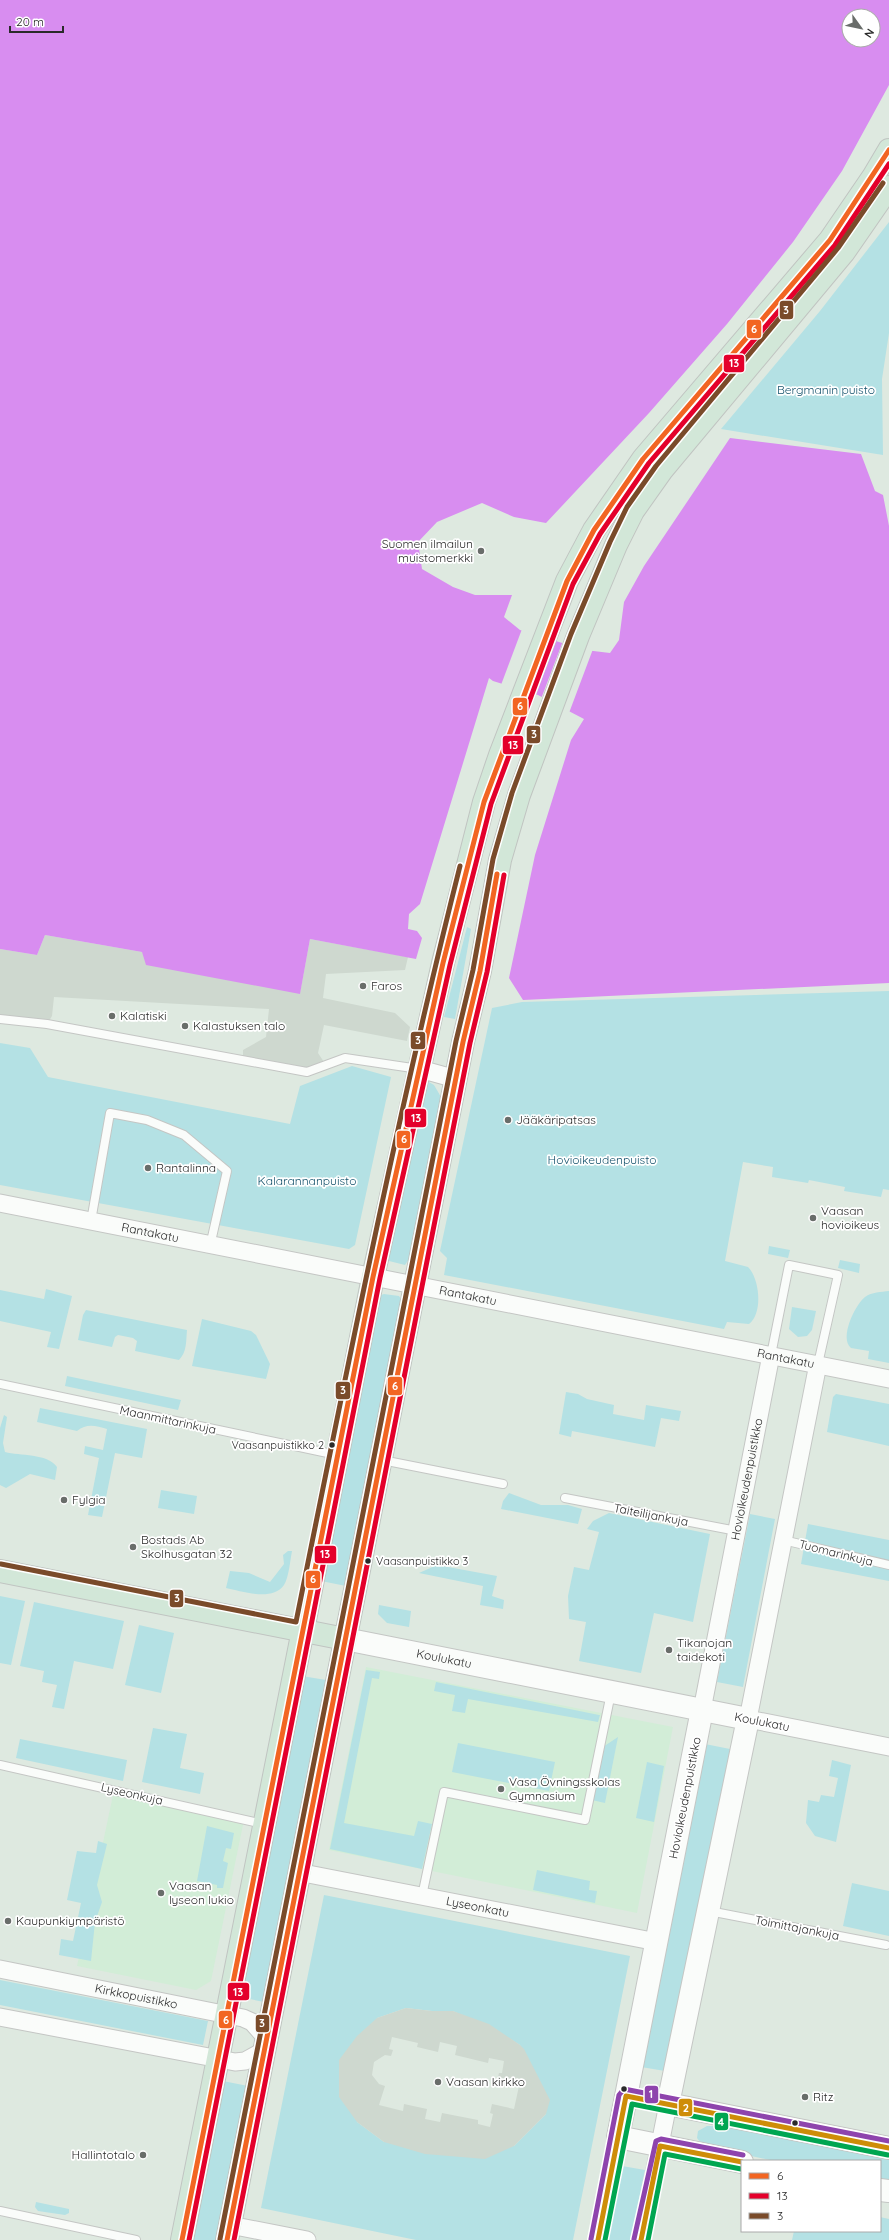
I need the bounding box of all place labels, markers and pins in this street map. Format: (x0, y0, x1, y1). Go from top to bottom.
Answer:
place label: Suomen ilmailun muistomerkki (382, 536, 473, 565)
marker: Suomen ilmailun muistomerkki (476, 546, 486, 556)
place label: Faros (371, 978, 402, 993)
marker: Faros (358, 981, 368, 991)
place label: Kalatiski (120, 1008, 167, 1023)
marker: Kalatiski (107, 1011, 117, 1021)
place label: Kalastuksen talo (193, 1018, 285, 1033)
marker: Kalastuksen talo (180, 1021, 190, 1031)
place label: Jääkäripatsas (516, 1112, 596, 1127)
marker: Jääkäripatsas (503, 1115, 513, 1125)
place label: Rantalinna (156, 1160, 216, 1175)
marker: Rantalinna (143, 1163, 153, 1173)
place label: Vaasan hovioikeus (821, 1203, 880, 1232)
marker: Vaasan hovioikeus (808, 1213, 818, 1223)
place label: Vaasanpuistikko 2 (231, 1438, 324, 1452)
marker: Vaasanpuistikko 2 (327, 1440, 337, 1450)
place label: Fylgia (72, 1492, 106, 1507)
marker: Fylgia (59, 1495, 69, 1505)
place label: Bostads Ab Skolhusgatan 32 (141, 1532, 233, 1561)
marker: Bostads Ab Skolhusgatan 32 (128, 1542, 138, 1552)
place label: Vaasanpuistikko 3 (376, 1554, 469, 1568)
marker: Vaasanpuistikko 3 (363, 1556, 373, 1566)
place label: Tikanojan taidekoti (677, 1635, 732, 1664)
marker: Tikanojan taidekoti (664, 1645, 674, 1655)
place label: Vasa Övningsskolas Gymnasium (509, 1774, 620, 1803)
marker: Vasa Övningsskolas Gymnasium (496, 1784, 506, 1794)
place label: Vaasan lyseon lukio (169, 1878, 234, 1907)
marker: Vaasan lyseon lukio (156, 1888, 166, 1898)
place label: Kaupunkiympäristö (16, 1913, 125, 1928)
marker: Kaupunkiympäristö (3, 1916, 13, 1926)
place label: Vaasan kirkko (446, 2074, 525, 2089)
marker: Vaasan kirkko (433, 2077, 443, 2087)
unlabelled marker (619, 2084, 629, 2094)
place label: Ritz (813, 2089, 834, 2104)
marker: Ritz (800, 2092, 810, 2102)
unlabelled marker (790, 2118, 800, 2128)
place label: Hallintotalo (72, 2147, 135, 2162)
marker: Hallintotalo (138, 2150, 148, 2160)

